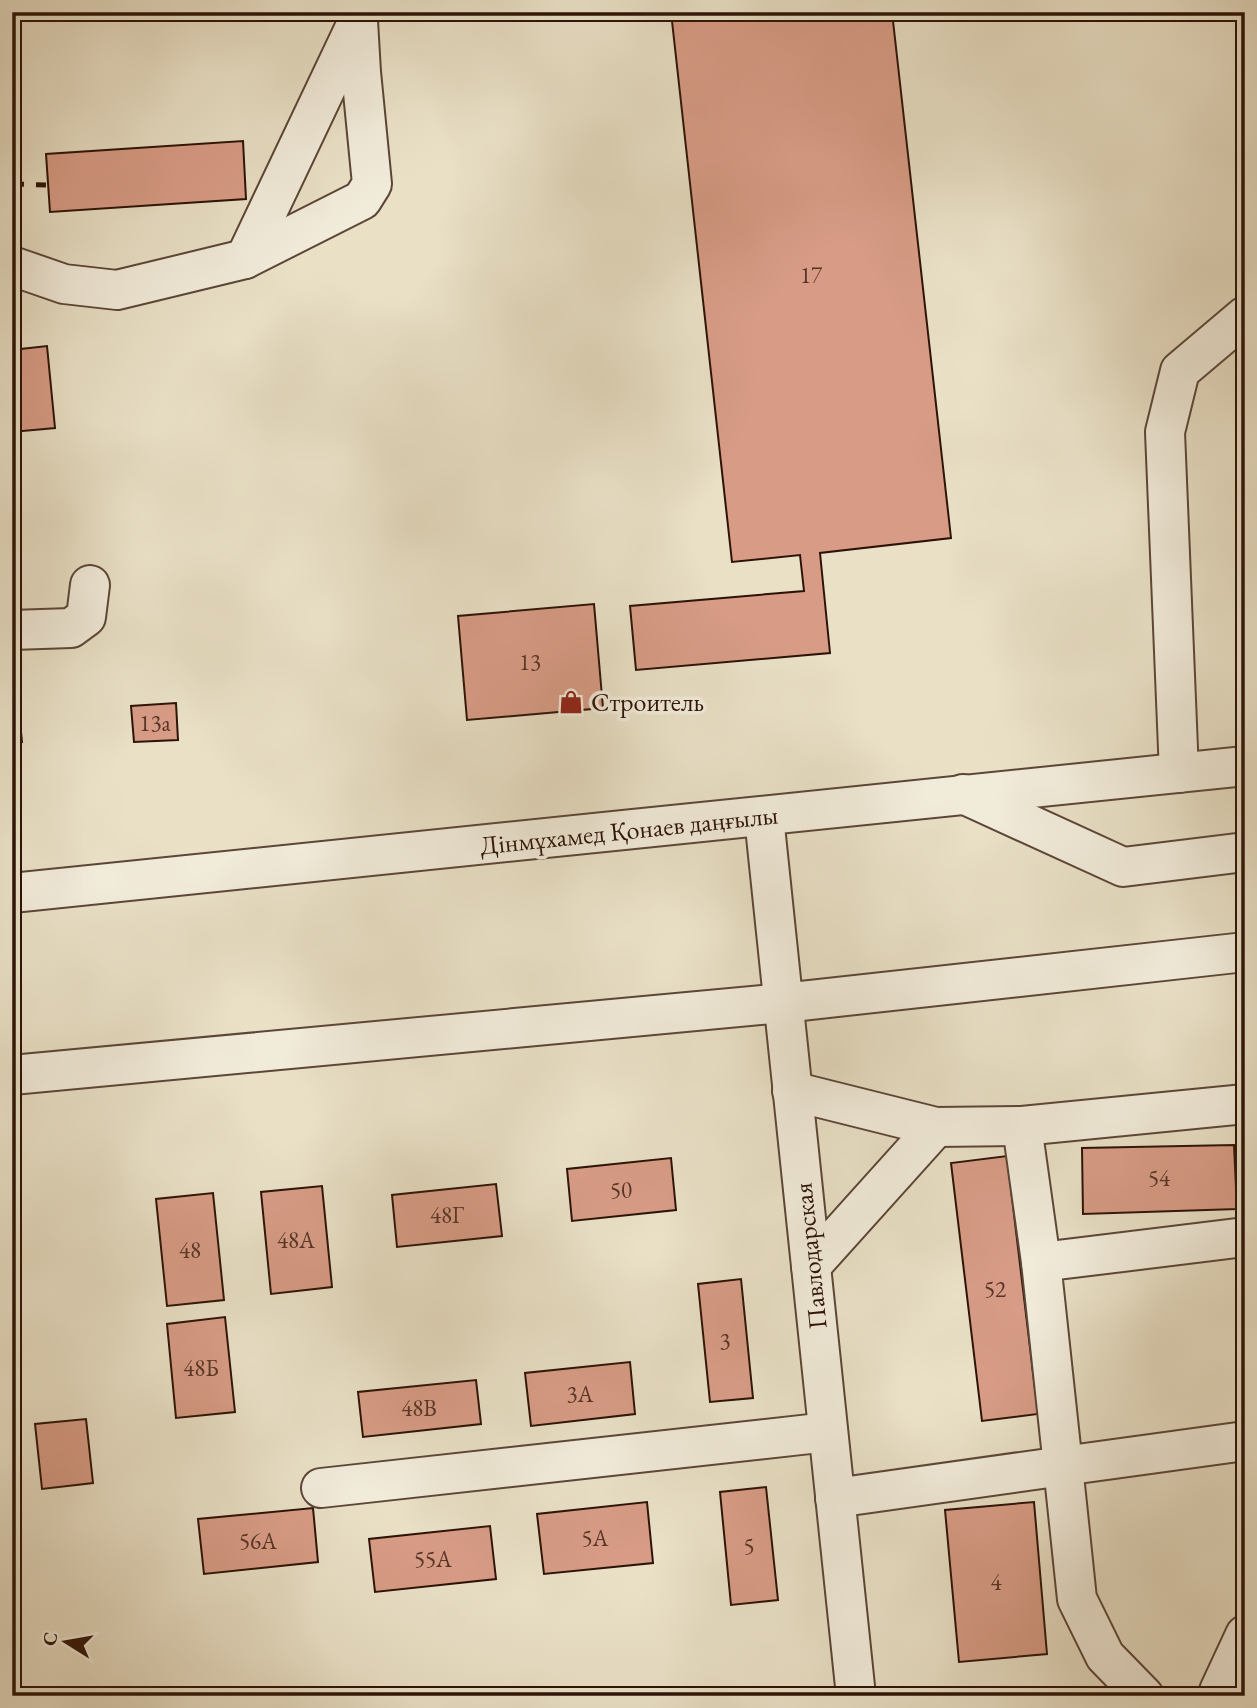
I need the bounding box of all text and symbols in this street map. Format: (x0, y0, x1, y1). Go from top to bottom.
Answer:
house number: 17 (800, 260, 823, 290)
house number: 13 (519, 647, 541, 677)
place label: Строитель (591, 685, 704, 719)
shop icon: Строитель (557, 688, 585, 716)
house number: 13а (139, 708, 171, 738)
street label: Дінмұхамед Қонаев даңғылы (478, 797, 780, 863)
house number: 54 (1148, 1163, 1171, 1193)
house number: 50 (610, 1175, 632, 1205)
street label: Павлодарская (785, 1181, 835, 1331)
house number: 48Г (430, 1200, 464, 1230)
house number: 48А (277, 1225, 316, 1255)
house number: 48 (179, 1235, 201, 1265)
house number: 52 (984, 1274, 1006, 1304)
house number: 3 (719, 1326, 731, 1356)
house number: 48Б (183, 1353, 219, 1383)
house number: 3А (567, 1379, 595, 1409)
house number: 48В (401, 1393, 437, 1423)
house number: 5А (582, 1523, 610, 1553)
house number: 56А (239, 1526, 278, 1556)
house number: 5 (743, 1531, 755, 1561)
house number: 55А (414, 1544, 453, 1574)
house number: 4 (990, 1567, 1002, 1597)
north arrow (32, 1606, 102, 1676)
text: С (36, 1630, 63, 1648)

